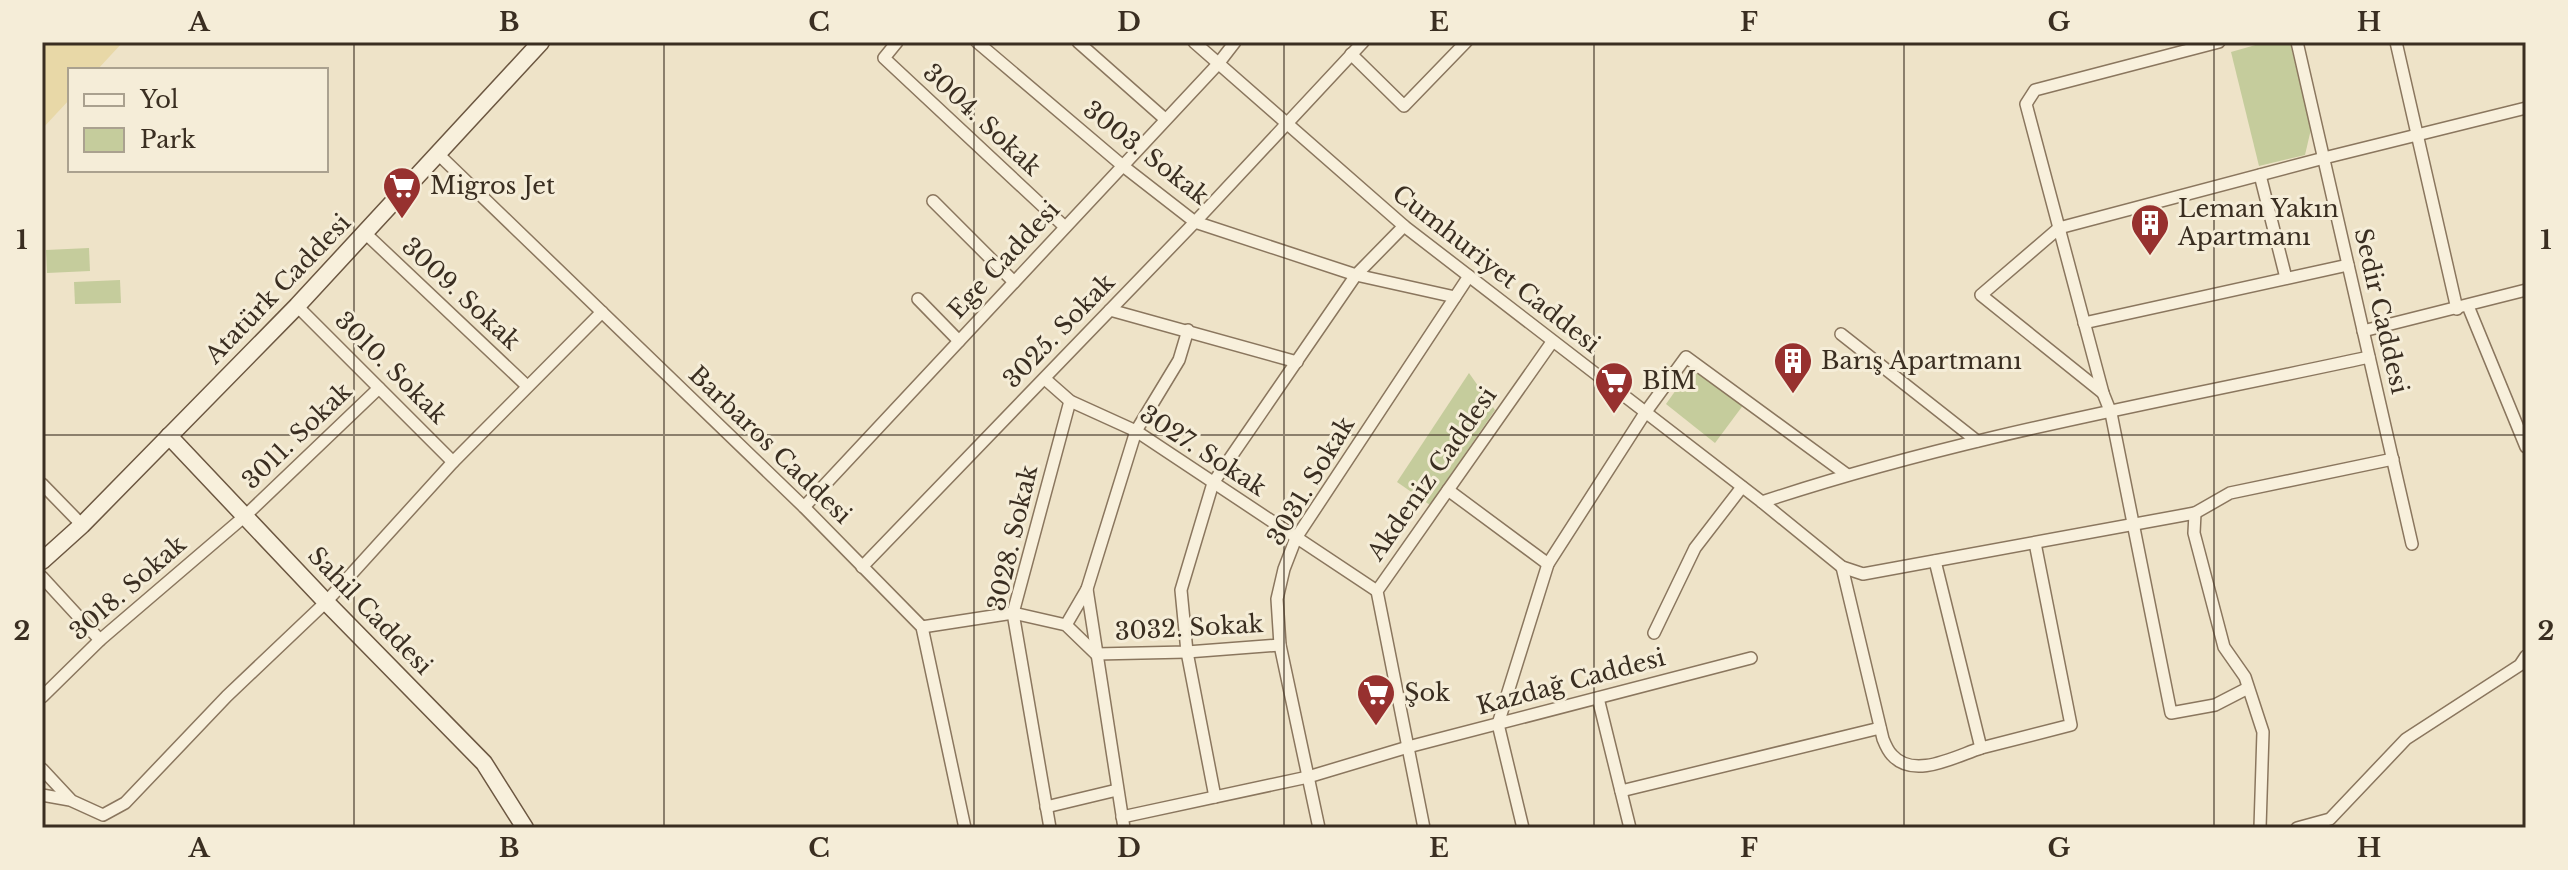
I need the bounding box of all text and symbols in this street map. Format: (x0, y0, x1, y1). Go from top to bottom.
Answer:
text: A (187, 6, 210, 38)
text: B (499, 6, 519, 38)
text: C (808, 6, 830, 38)
text: D (1117, 6, 1141, 38)
text: E (1429, 6, 1449, 38)
text: F (1740, 6, 1758, 38)
text: G (2048, 6, 2071, 38)
text: H (2357, 6, 2381, 38)
street label: 3004. Sokak (917, 58, 1047, 182)
legend (68, 68, 328, 172)
text: Yol (139, 85, 179, 114)
street label: 3003. Sokak (1078, 95, 1215, 211)
text: Park (140, 125, 196, 154)
supermarket icon: Migros Jet (381, 165, 423, 220)
place label: Migros Jet (430, 171, 555, 200)
street label: Cumhuriyet Caddesi (1387, 179, 1606, 359)
place label: Leman Yakın Apartmanı (2177, 194, 2339, 251)
street label: Ege Caddesi (942, 195, 1065, 324)
building icon: Leman Yakın Apartmanı (2129, 202, 2171, 257)
street label: Atatürk Caddesi (198, 208, 356, 370)
text: 1 (16, 224, 28, 256)
text: 1 (2540, 224, 2552, 256)
street label: Sedir Caddesi (2348, 225, 2415, 397)
street label: 3009. Sokak (396, 231, 527, 356)
street label: 3025. Sokak (997, 267, 1120, 394)
street label: 3010. Sokak (329, 306, 454, 430)
building icon: Barış Apartmanı (1772, 340, 1814, 395)
place label: Barış Apartmanı (1821, 346, 2022, 375)
street label: Barbaros Caddesi (683, 360, 858, 530)
supermarket icon: BİM (1593, 360, 1635, 415)
place label: BİM (1642, 366, 1696, 395)
street label: 3011. Sokak (236, 376, 357, 495)
street label: Akdeniz Caddesi (1360, 381, 1502, 567)
street label: 3027. Sokak (1135, 399, 1272, 502)
street label: 3031. Sokak (1261, 411, 1360, 550)
street label: 3028. Sokak (982, 462, 1043, 614)
street label: 3018. Sokak (64, 529, 192, 646)
street label: Sahil Caddesi (302, 541, 438, 680)
street label: 3032. Sokak (1114, 609, 1264, 646)
text: 2 (14, 615, 30, 647)
text: 2 (2538, 615, 2554, 647)
street label: Kazdağ Caddesi (1474, 642, 1668, 721)
supermarket icon: Şok (1355, 672, 1397, 727)
place label: Şok (1404, 678, 1450, 707)
text: A (187, 832, 210, 864)
text: B (499, 832, 519, 864)
text: C (808, 832, 830, 864)
text: D (1117, 832, 1141, 864)
text: E (1429, 832, 1449, 864)
text: F (1740, 832, 1758, 864)
text: G (2048, 832, 2071, 864)
text: H (2357, 832, 2381, 864)

